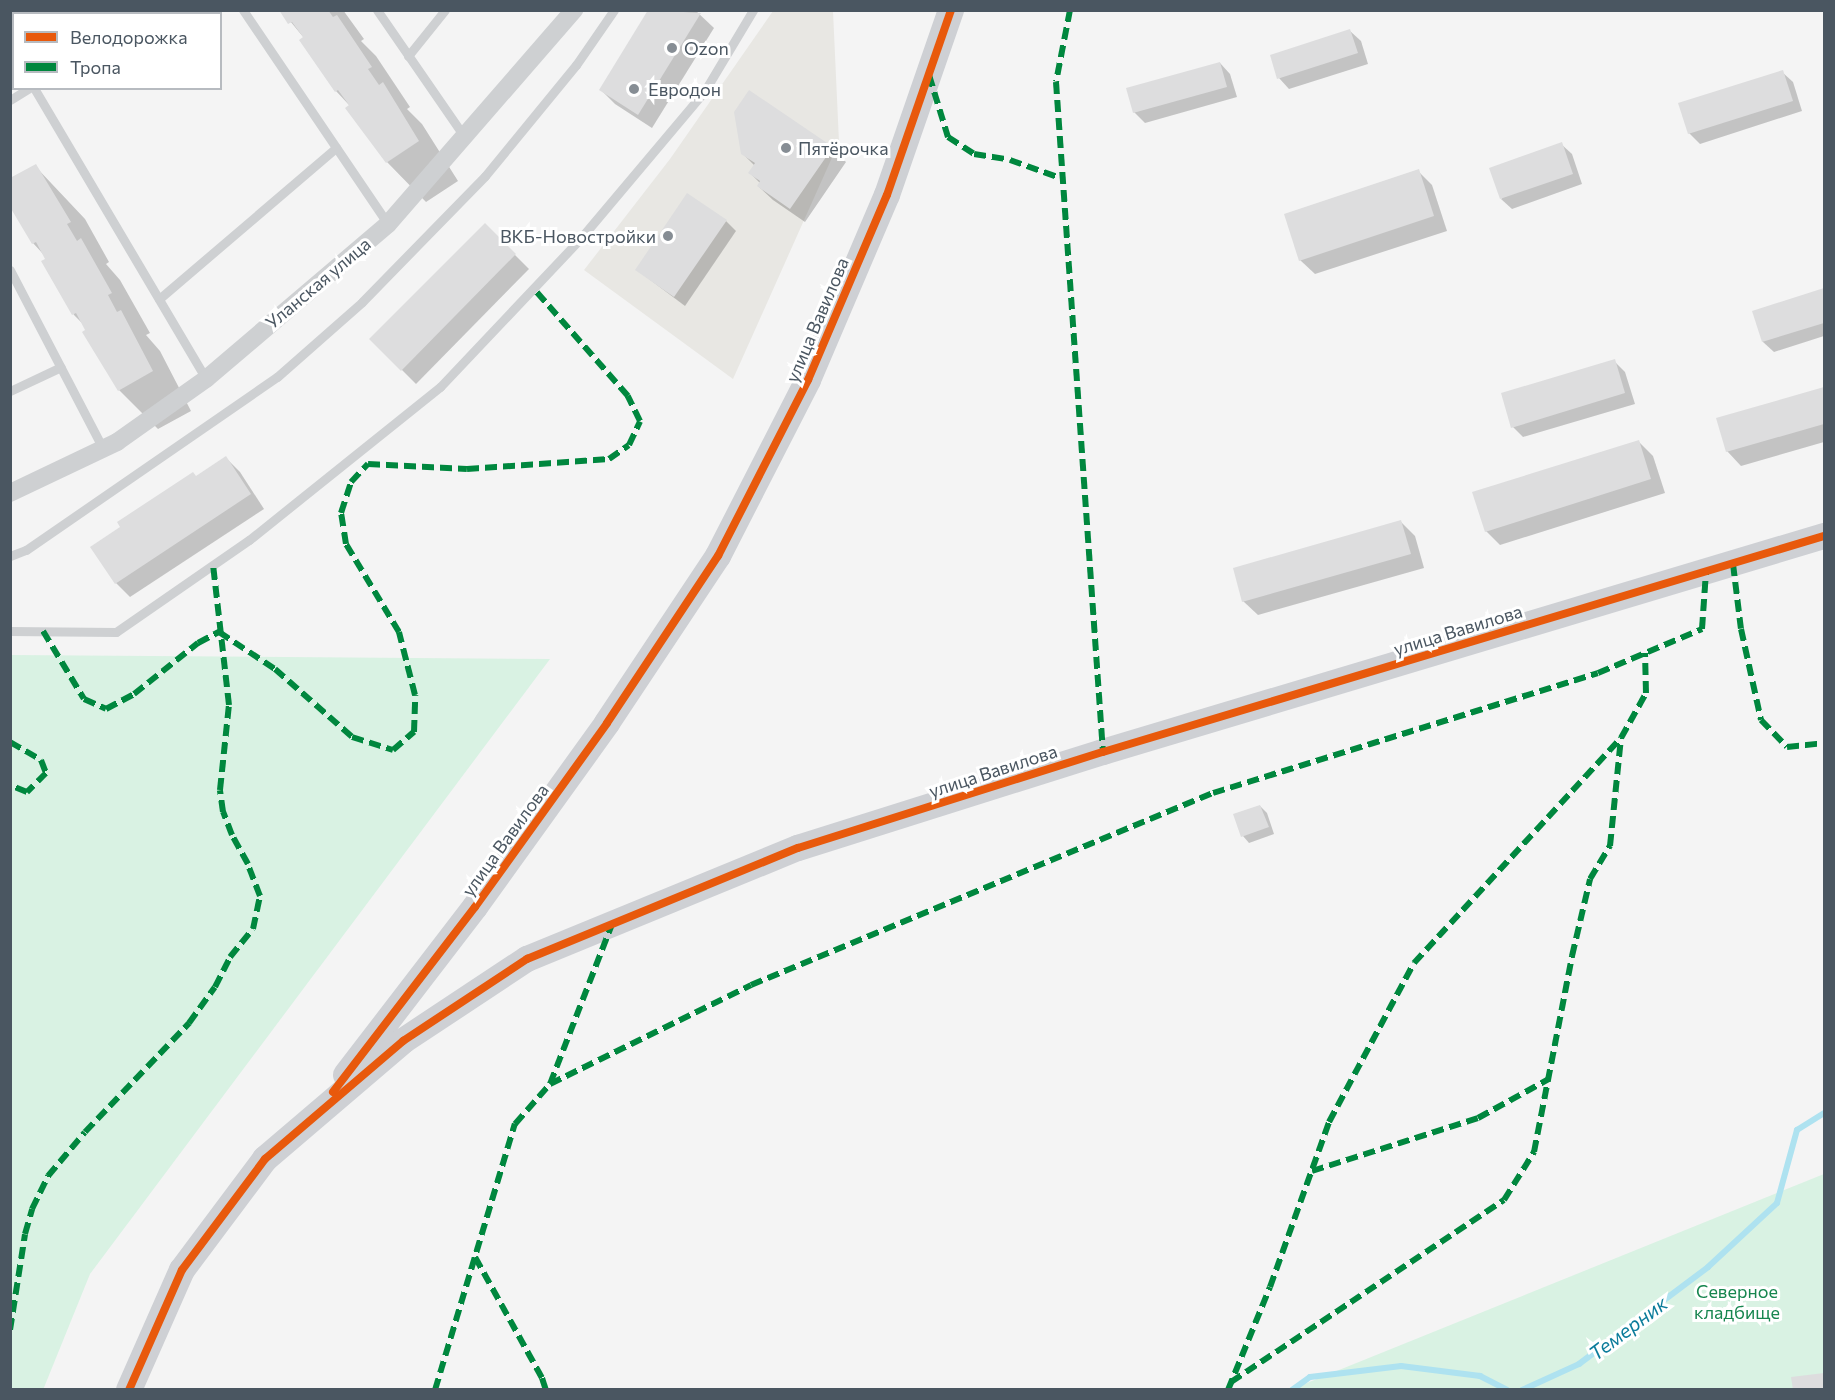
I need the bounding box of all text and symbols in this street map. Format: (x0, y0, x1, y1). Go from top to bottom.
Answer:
legend (12, 12, 222, 90)
text: Велодорожка (70, 26, 188, 48)
place label: Ozon (684, 37, 729, 59)
marker: Ozon (665, 41, 679, 55)
text: Тропа (70, 56, 121, 78)
place label: Евродон (648, 78, 721, 100)
marker: Евродон (625, 80, 643, 98)
place label: Пятёрочка (798, 137, 889, 159)
marker: Пятёрочка (779, 141, 793, 155)
place label: ВКБ-Новостройки (500, 225, 656, 247)
marker: ВКБ-Новостройки (661, 229, 675, 243)
street label: Уланская улица (261, 233, 375, 333)
street label: улица Вавилова (781, 254, 853, 386)
street label: улица Вавилова (1391, 600, 1525, 660)
street label: улица Вавилова (926, 740, 1060, 802)
street label: улица Вавилова (457, 780, 553, 900)
park label: Северное кладбище (1694, 1281, 1780, 1324)
water label: Темерник (1584, 1291, 1672, 1365)

